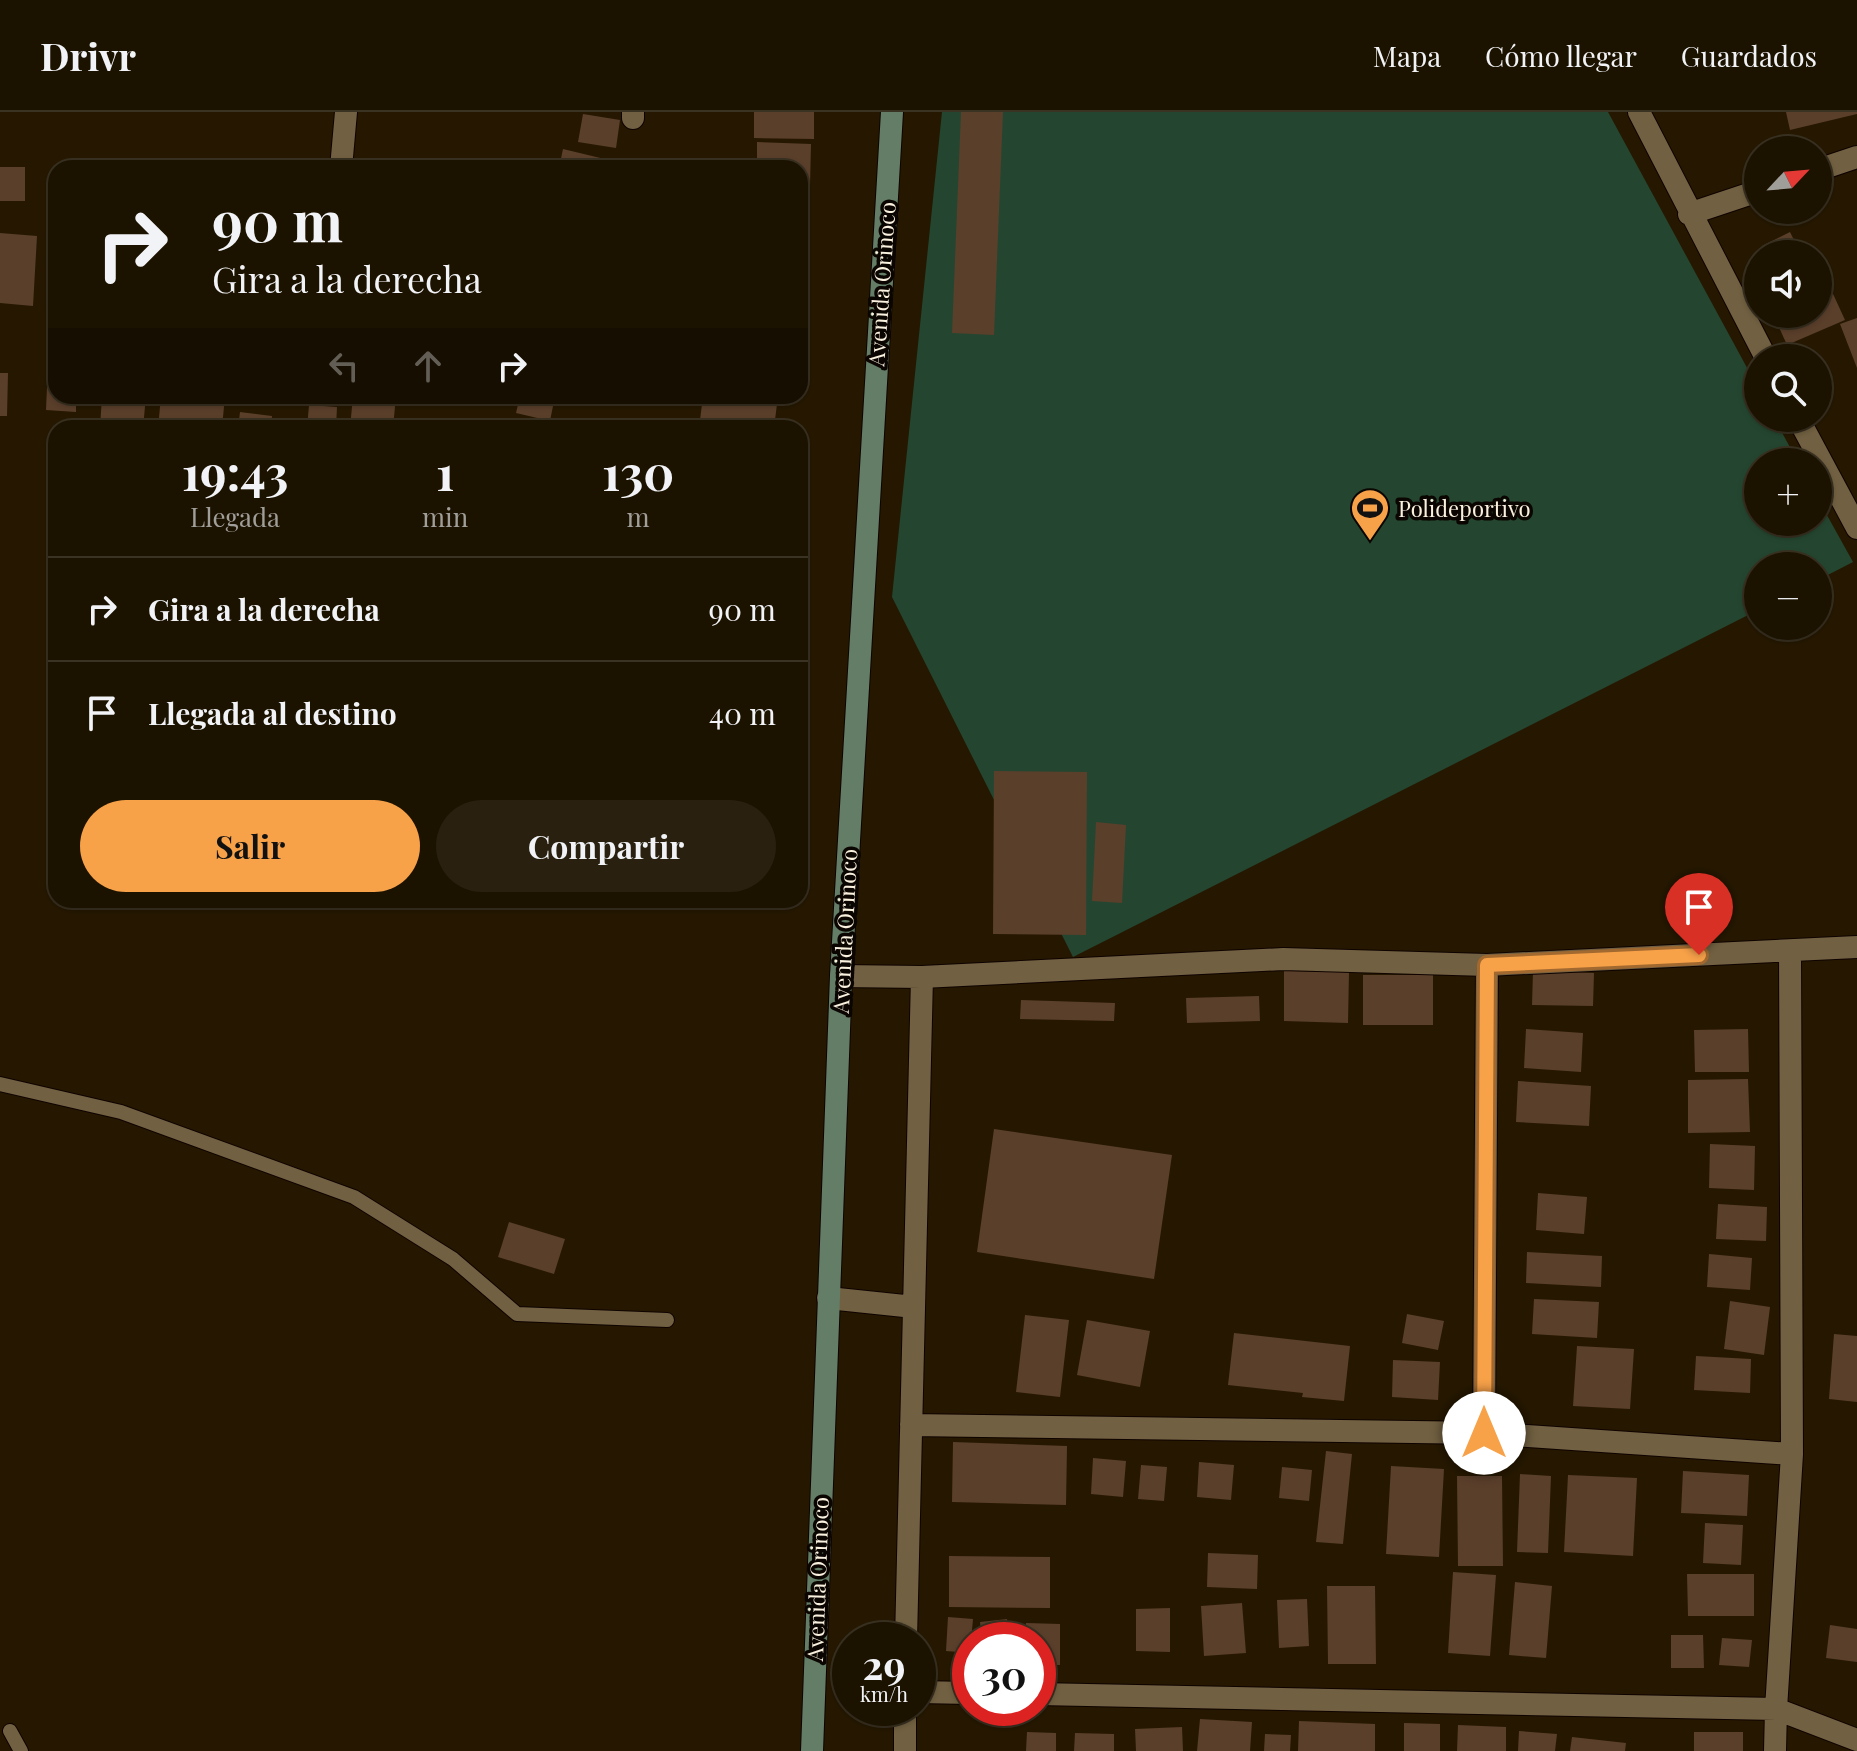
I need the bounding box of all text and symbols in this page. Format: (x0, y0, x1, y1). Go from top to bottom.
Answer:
text: Drivr (40, 30, 136, 81)
text: Mapa (1373, 37, 1441, 74)
text: Cómo llegar (1485, 37, 1637, 74)
text: Guardados (1681, 37, 1817, 74)
north arrow (1744, 136, 1832, 224)
map controls (1744, 136, 1832, 640)
text: 90 m (212, 182, 343, 257)
icon: right (80, 192, 184, 296)
street label: Avenida Orinoco (860, 201, 902, 368)
button: sound (1744, 240, 1832, 328)
text: Gira a la derecha (212, 254, 482, 302)
icon: left (322, 344, 366, 388)
icon: ahead (406, 344, 450, 388)
icon: right (490, 344, 534, 388)
button: search (1744, 344, 1832, 432)
text: 19:43 (182, 439, 288, 503)
text: 1 (436, 439, 454, 503)
text: 130 (602, 439, 674, 503)
button: + (1744, 448, 1832, 536)
sports icon: Polideportivo (1349, 487, 1391, 542)
place label: Polideportivo (1398, 493, 1531, 523)
text: Llegada (190, 499, 280, 534)
text: min (422, 499, 468, 534)
text: m (627, 499, 650, 534)
button: − (1744, 552, 1832, 640)
icon: right (80, 587, 124, 631)
text: Gira a la derecha (148, 589, 380, 629)
text: 90 m (709, 589, 776, 629)
icon: arrive (80, 691, 124, 735)
text: Llegada al destino (148, 693, 397, 733)
text: 40 m (709, 693, 776, 733)
button: Salir (80, 800, 420, 892)
button: Compartir (436, 800, 776, 892)
street label: Avenida Orinoco (825, 848, 863, 1015)
pin (1665, 873, 1733, 955)
icon: arrive (1677, 885, 1721, 929)
position arrow (1442, 1391, 1526, 1475)
street label: Avenida Orinoco (799, 1496, 835, 1663)
speed limit sign: 30 (952, 1622, 1056, 1726)
text: 29 (862, 1637, 906, 1690)
text: km/h (860, 1680, 908, 1707)

